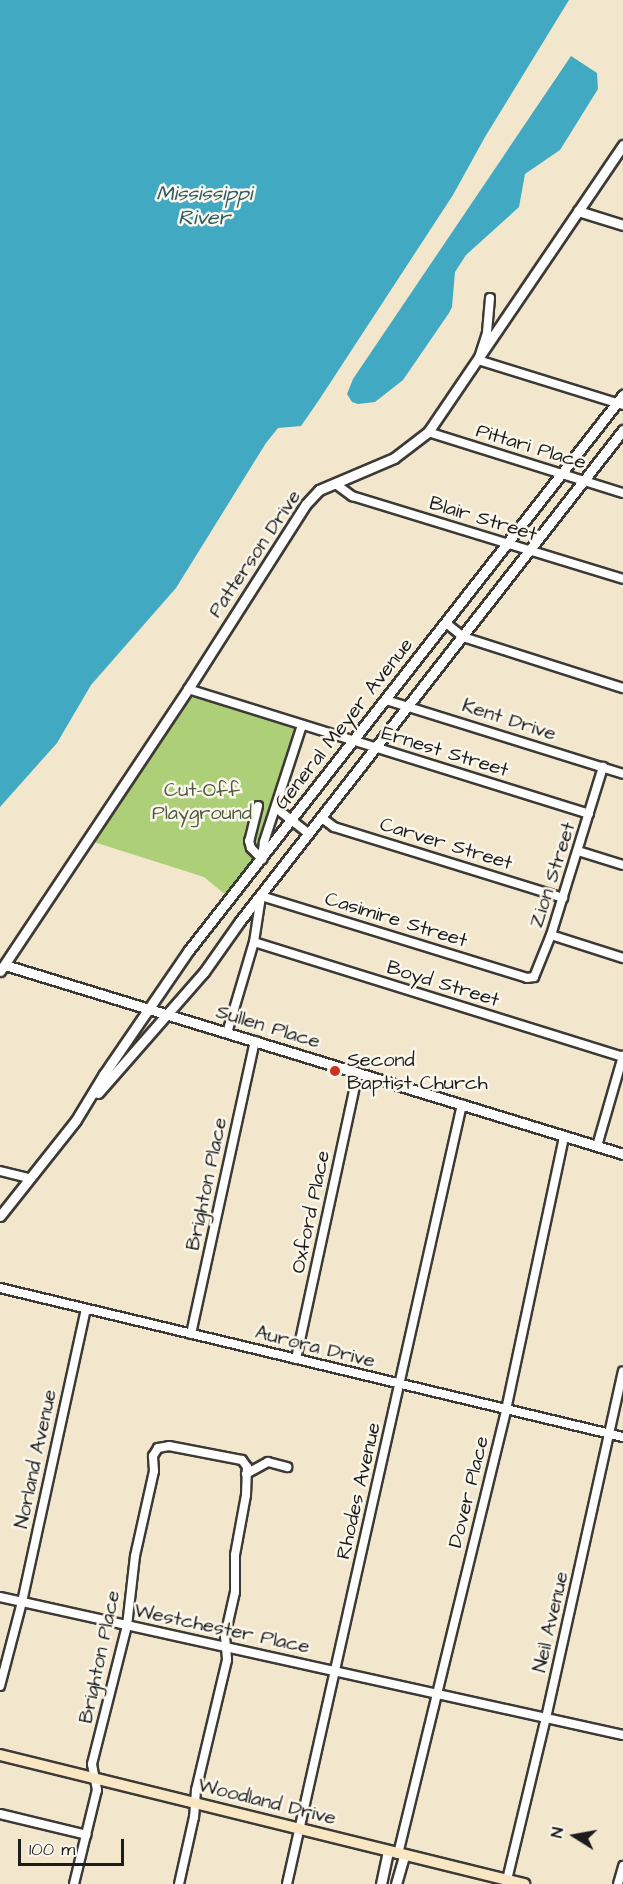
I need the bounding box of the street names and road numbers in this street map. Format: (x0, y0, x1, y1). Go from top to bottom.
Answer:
street label: Pittari Place (473, 419, 589, 475)
street label: Patterson Drive (204, 486, 306, 622)
street label: Blair Street (426, 491, 540, 547)
street label: General Meyer Avenue (270, 633, 418, 815)
street label: Kent Drive (459, 694, 559, 746)
street label: Ernest Street (379, 721, 511, 783)
street label: Carver Street (377, 812, 515, 876)
street label: Zion Street (525, 819, 581, 931)
street label: Casimire Street (322, 887, 470, 953)
street label: Boyd Street (384, 956, 502, 1012)
street label: Sullen Place (213, 1000, 323, 1054)
street label: Brighton Place (181, 1115, 233, 1253)
street label: Oxford Place (286, 1148, 336, 1276)
street label: Aurora Drive (253, 1321, 377, 1373)
street label: Norland Avenue (10, 1387, 62, 1531)
street label: Rhodes Avenue (332, 1420, 386, 1562)
street label: Dover Place (444, 1434, 494, 1550)
street label: Neil Avenue (528, 1569, 574, 1675)
street label: Brighton Place (74, 1588, 126, 1726)
street label: Westchester Place (132, 1599, 312, 1659)
street label: Woodland Drive (196, 1773, 338, 1831)

